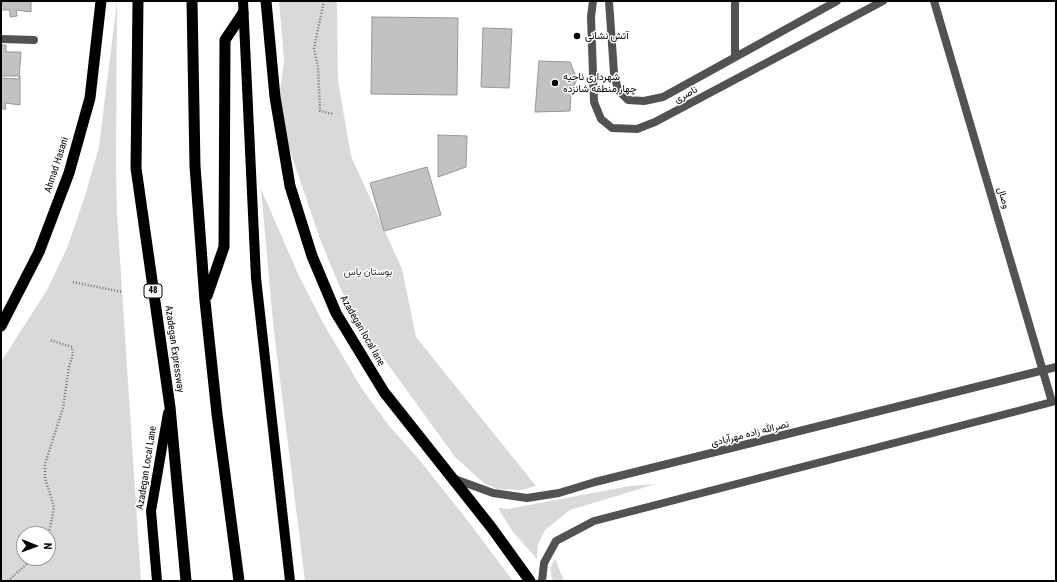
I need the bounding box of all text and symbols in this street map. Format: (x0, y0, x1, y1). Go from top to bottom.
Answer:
place label: آتش نشانی (585, 30, 629, 42)
marker: آتش نشانی (572, 31, 582, 41)
place label: شهرداری ناحیه چهار منطقه شانزده (563, 71, 637, 94)
marker: شهرداری ناحیه چهار منطقه شانزده (550, 78, 560, 88)
street label: ناصری (672, 84, 700, 106)
street label: Ahmad Hasani (42, 136, 72, 194)
street label: وصال (994, 186, 1012, 210)
park label: بوستان یاس (344, 266, 392, 278)
road number: 48 (144, 284, 162, 298)
street label: Azadegan local lane (337, 294, 387, 368)
street label: Azadegan Expressway (162, 305, 186, 393)
street label: نصرالله زاده مهرآبادی (710, 418, 790, 450)
street label: Azadegan Local Lane (134, 425, 160, 511)
north arrow (16, 526, 56, 566)
text: N (41, 543, 54, 550)

